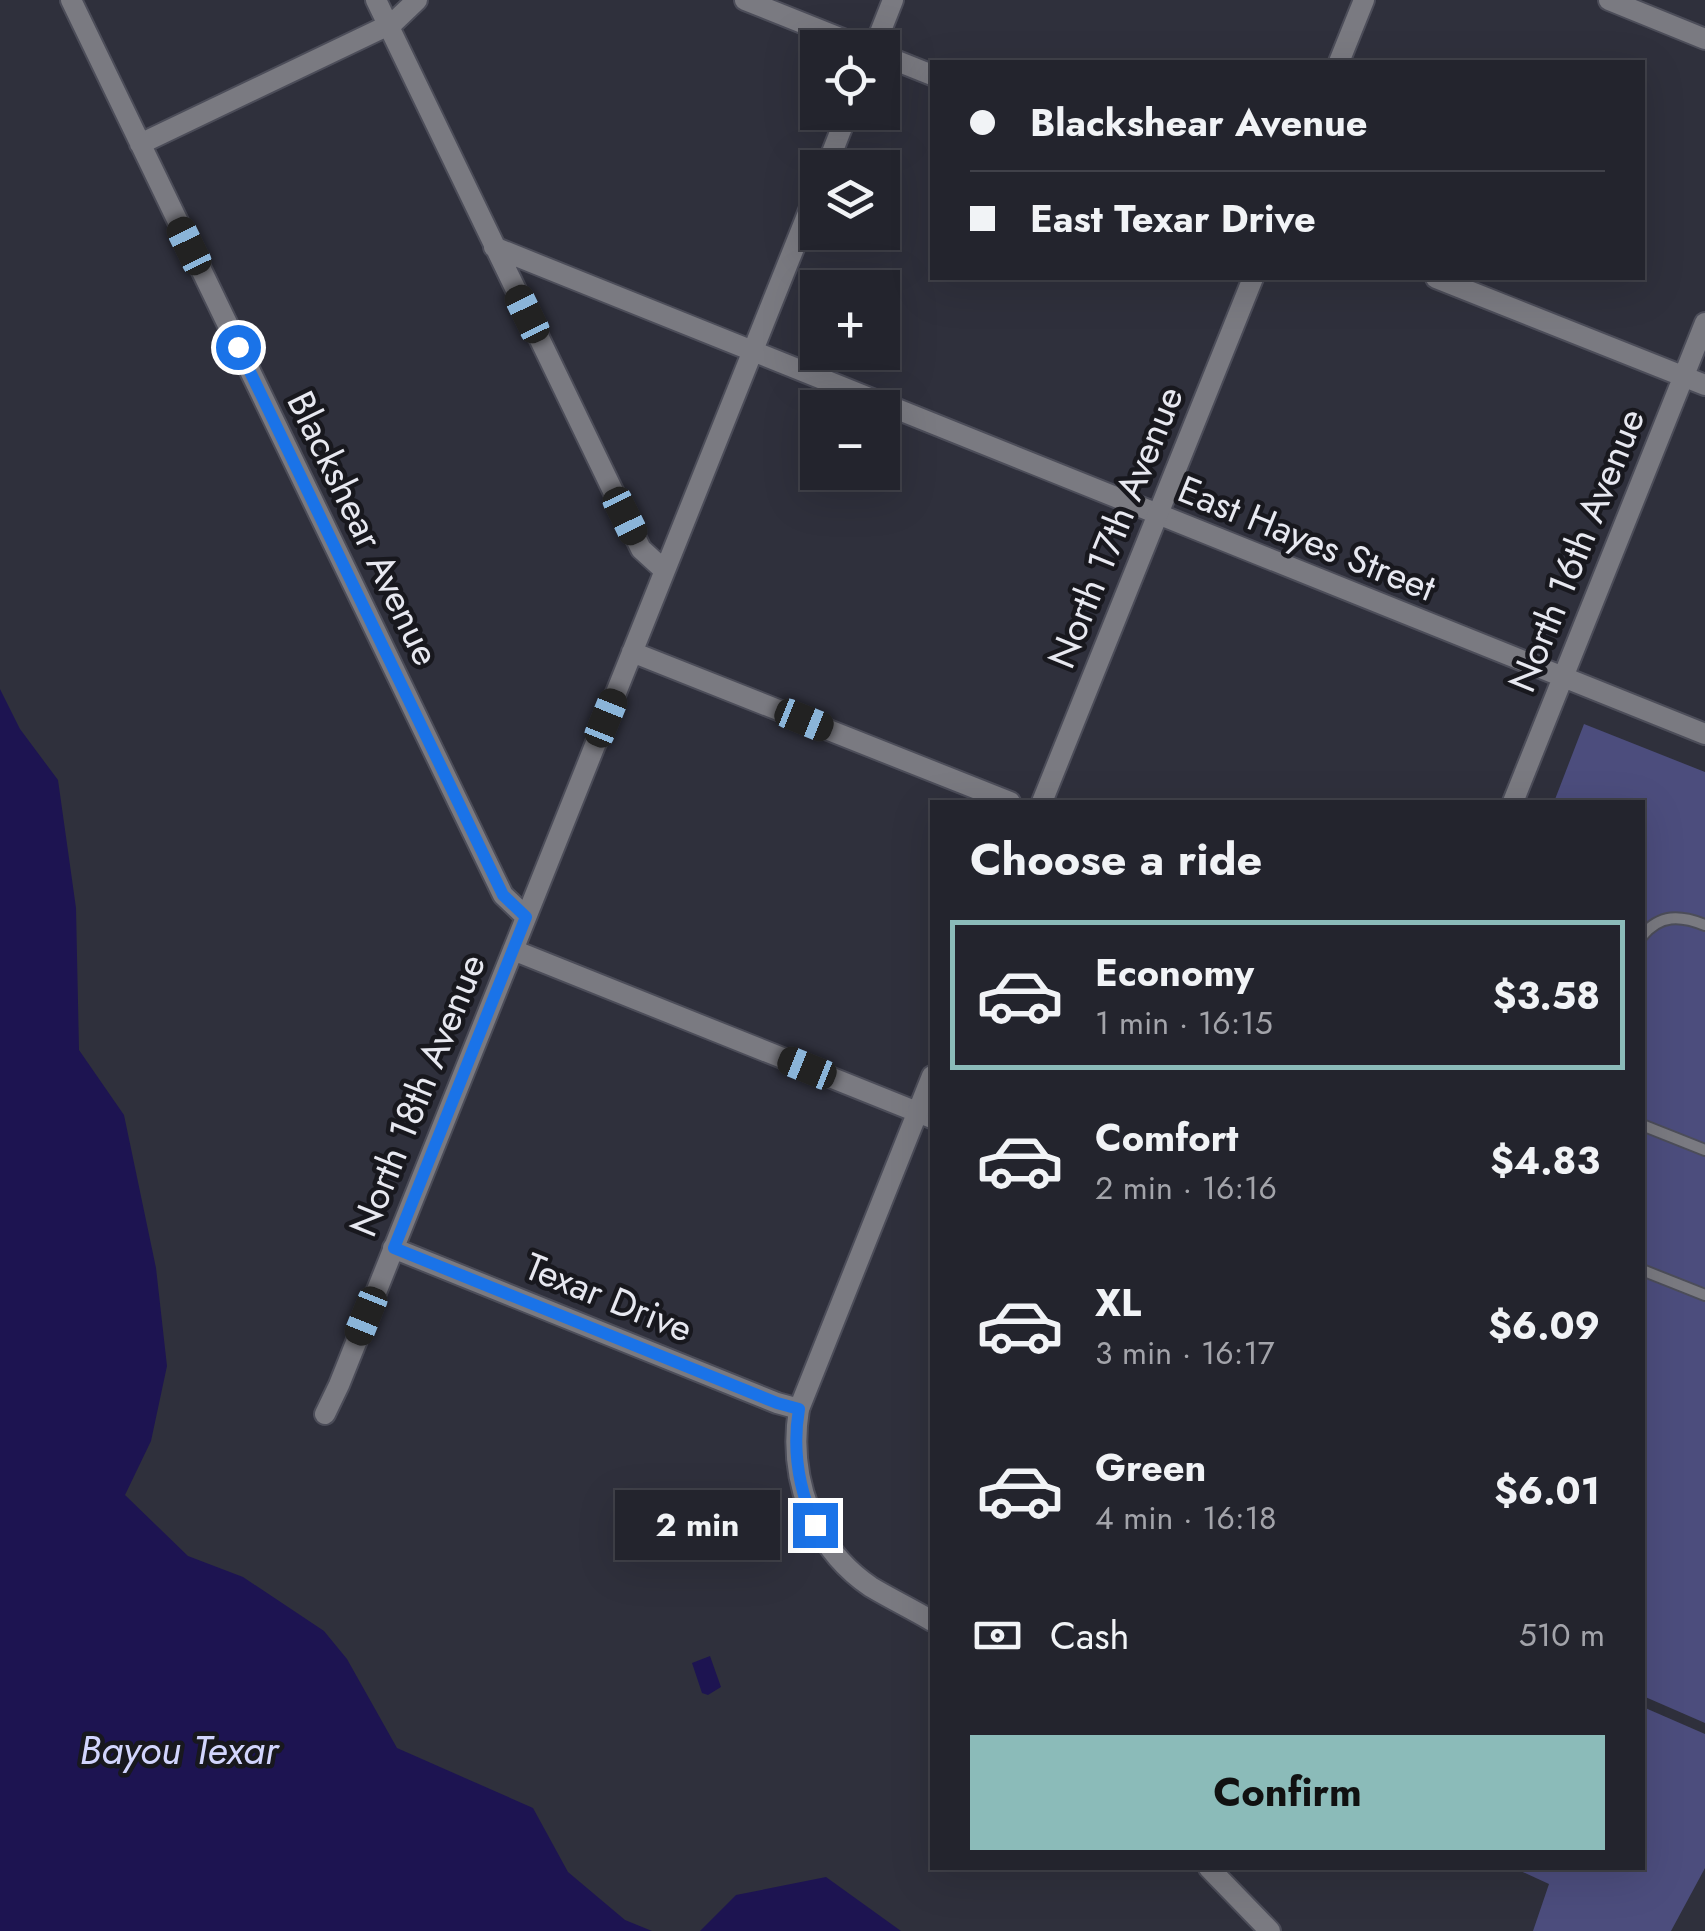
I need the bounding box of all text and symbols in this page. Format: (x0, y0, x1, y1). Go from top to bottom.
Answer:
map controls (800, 30, 900, 490)
button: locate (800, 30, 900, 130)
text: Blackshear Avenue (1030, 95, 1368, 150)
button: layers (800, 150, 900, 250)
text: East Texar Drive (1030, 191, 1316, 246)
car (162, 212, 216, 280)
button: + (800, 270, 900, 370)
car (500, 280, 554, 348)
route start (216, 325, 261, 370)
street label: North 17th Avenue (1033, 378, 1197, 676)
street label: Blackshear Avenue (274, 382, 454, 674)
button: − (800, 390, 900, 490)
street label: North 16th Avenue (1494, 400, 1658, 700)
street label: East Hayes Street (1170, 461, 1444, 615)
car (598, 482, 652, 550)
car (581, 685, 631, 751)
car (771, 695, 837, 745)
text: Choose a ride (970, 827, 1262, 892)
street label: North 18th Avenue (335, 945, 499, 1245)
text: Economy (1095, 945, 1254, 1000)
icon: car (975, 950, 1065, 1040)
text: $3.58 (1493, 968, 1600, 1023)
text: 1 min · 16:15 (1095, 1000, 1273, 1046)
car (774, 1043, 840, 1093)
text: Comfort (1095, 1110, 1238, 1165)
icon: car (975, 1115, 1065, 1205)
text: $4.83 (1490, 1133, 1600, 1188)
text: 2 min · 16:16 (1095, 1165, 1277, 1211)
street label: Texar Drive (517, 1239, 701, 1355)
text: XL (1095, 1275, 1141, 1330)
icon: car (975, 1280, 1065, 1370)
car (341, 1283, 391, 1349)
text: $6.09 (1488, 1298, 1600, 1353)
text: 3 min · 16:17 (1095, 1330, 1275, 1376)
text: Green (1095, 1440, 1206, 1495)
icon: car (975, 1445, 1065, 1535)
text: $6.01 (1494, 1463, 1600, 1518)
callout: 2 min (615, 1490, 780, 1560)
text: 4 min · 16:18 (1095, 1495, 1276, 1541)
text: 2 min (655, 1502, 740, 1548)
route end (793, 1503, 838, 1548)
icon: cash (970, 1608, 1025, 1663)
text: Cash (1050, 1608, 1130, 1663)
text: 510 m (1519, 1612, 1605, 1658)
water label: Bayou Texar (80, 1721, 281, 1779)
button: Confirm (970, 1735, 1605, 1850)

